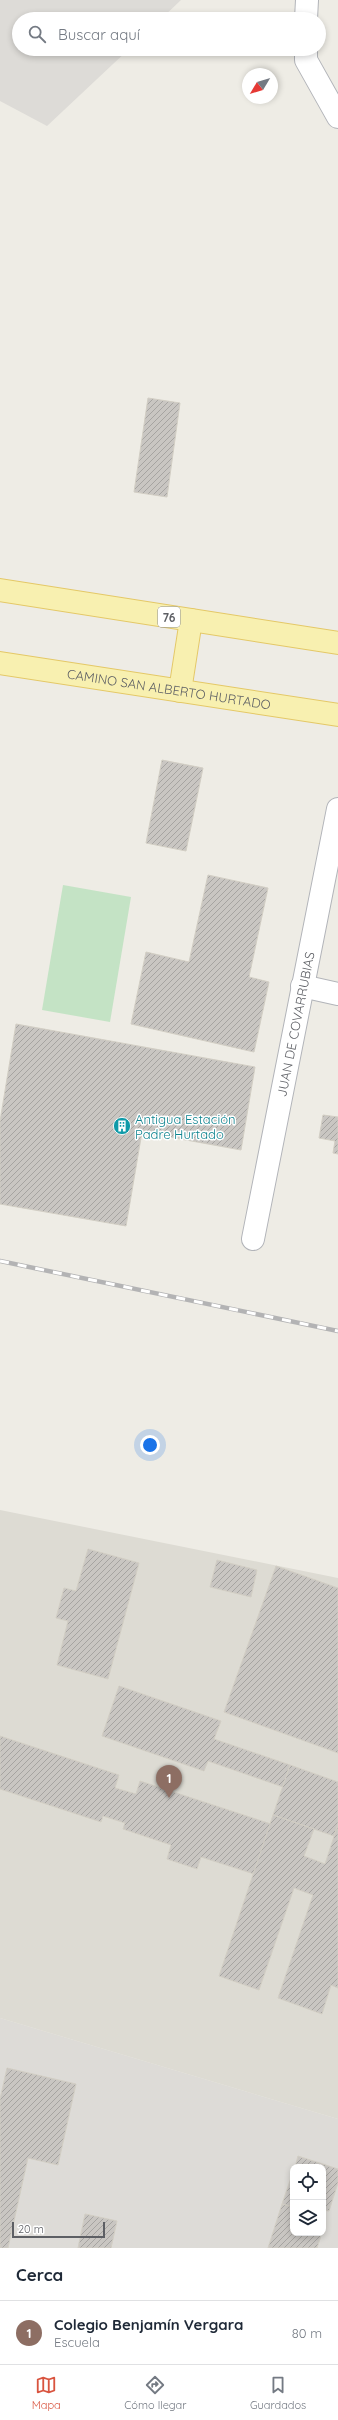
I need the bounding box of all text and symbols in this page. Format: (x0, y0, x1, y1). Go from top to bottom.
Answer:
search box (12, 12, 326, 56)
icon: search (26, 23, 48, 45)
text: Buscar aquí (58, 25, 140, 44)
north arrow (242, 68, 278, 104)
road number: 76 (158, 607, 180, 627)
street label: CAMINO SAN ALBERTO HURTADO (66, 665, 272, 713)
street label: JUAN DE COVARRUBIAS (273, 950, 318, 1098)
place label: Antigua Estación Padre Hurtado (135, 1111, 236, 1142)
building icon: Antigua Estación Padre Hurtado (112, 1116, 132, 1136)
your location (140, 1435, 160, 1455)
pin: 1 (156, 1765, 182, 1798)
map controls (290, 2164, 326, 2236)
button: locate (290, 2164, 326, 2200)
button: layers (290, 2200, 326, 2236)
scale bar (12, 2220, 105, 2239)
text: 20 m (18, 2222, 44, 2236)
text: Cerca (16, 2264, 63, 2285)
text: Colegio Benjamín Vergara (54, 2315, 243, 2334)
text: 1 (26, 2325, 32, 2341)
text: 80 m (292, 2325, 322, 2341)
text: Escuela (54, 2334, 100, 2350)
tab: Mapa (32, 2374, 61, 2412)
tab: Cómo llegar (124, 2374, 187, 2412)
tab: Guardados (250, 2374, 306, 2412)

